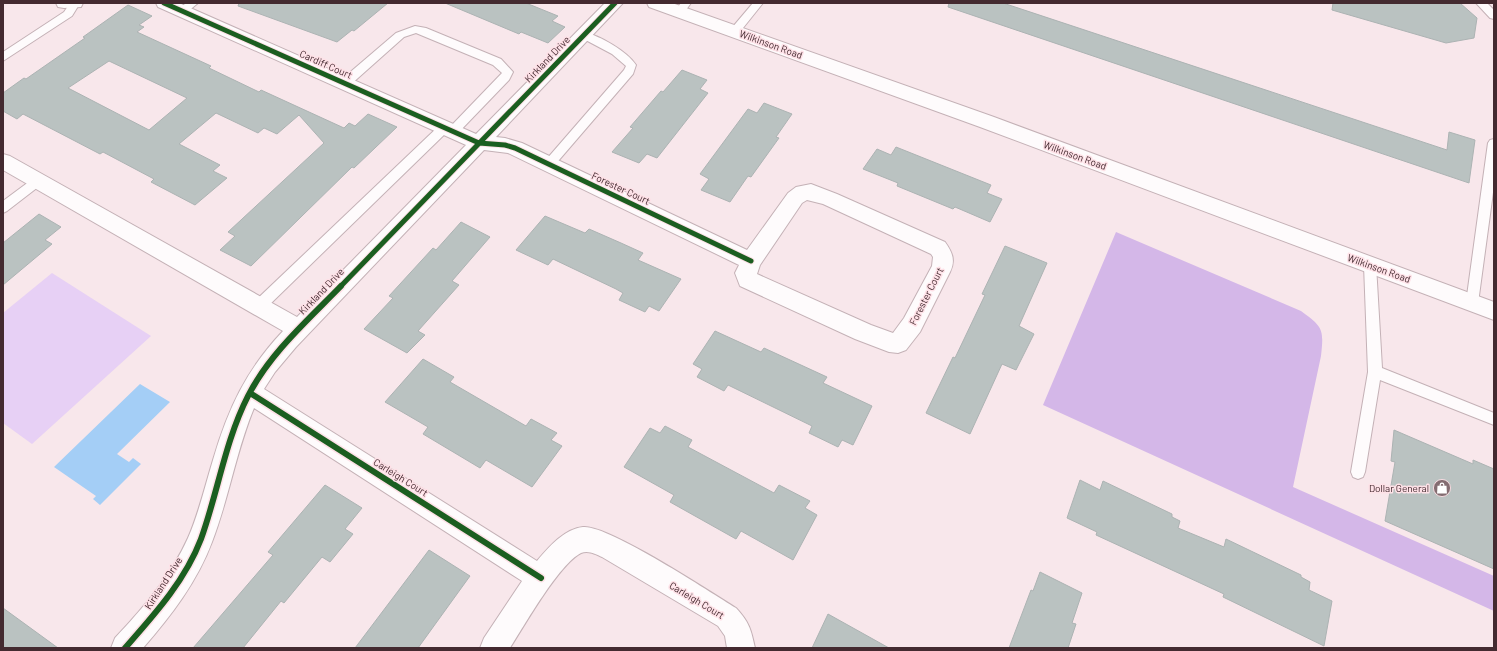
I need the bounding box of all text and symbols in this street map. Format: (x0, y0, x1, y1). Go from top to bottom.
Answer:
street label: Wilkinson Road (738, 27, 804, 61)
street label: Kirkland Drive (522, 33, 572, 85)
street label: Cardiff Court (298, 47, 354, 81)
street label: Wilkinson Road (1042, 138, 1108, 172)
street label: Forester Court (590, 169, 652, 207)
street label: Wilkinson Road (1346, 251, 1412, 285)
street label: Kirkland Drive (296, 265, 346, 317)
street label: Forester Court (906, 265, 946, 327)
street label: Carleigh Court (372, 455, 431, 499)
shop icon: Dollar General (1432, 478, 1452, 498)
place label: Dollar General (1369, 482, 1429, 494)
street label: Kirkland Drive (142, 555, 184, 611)
street label: Carleigh Court (667, 579, 727, 621)

